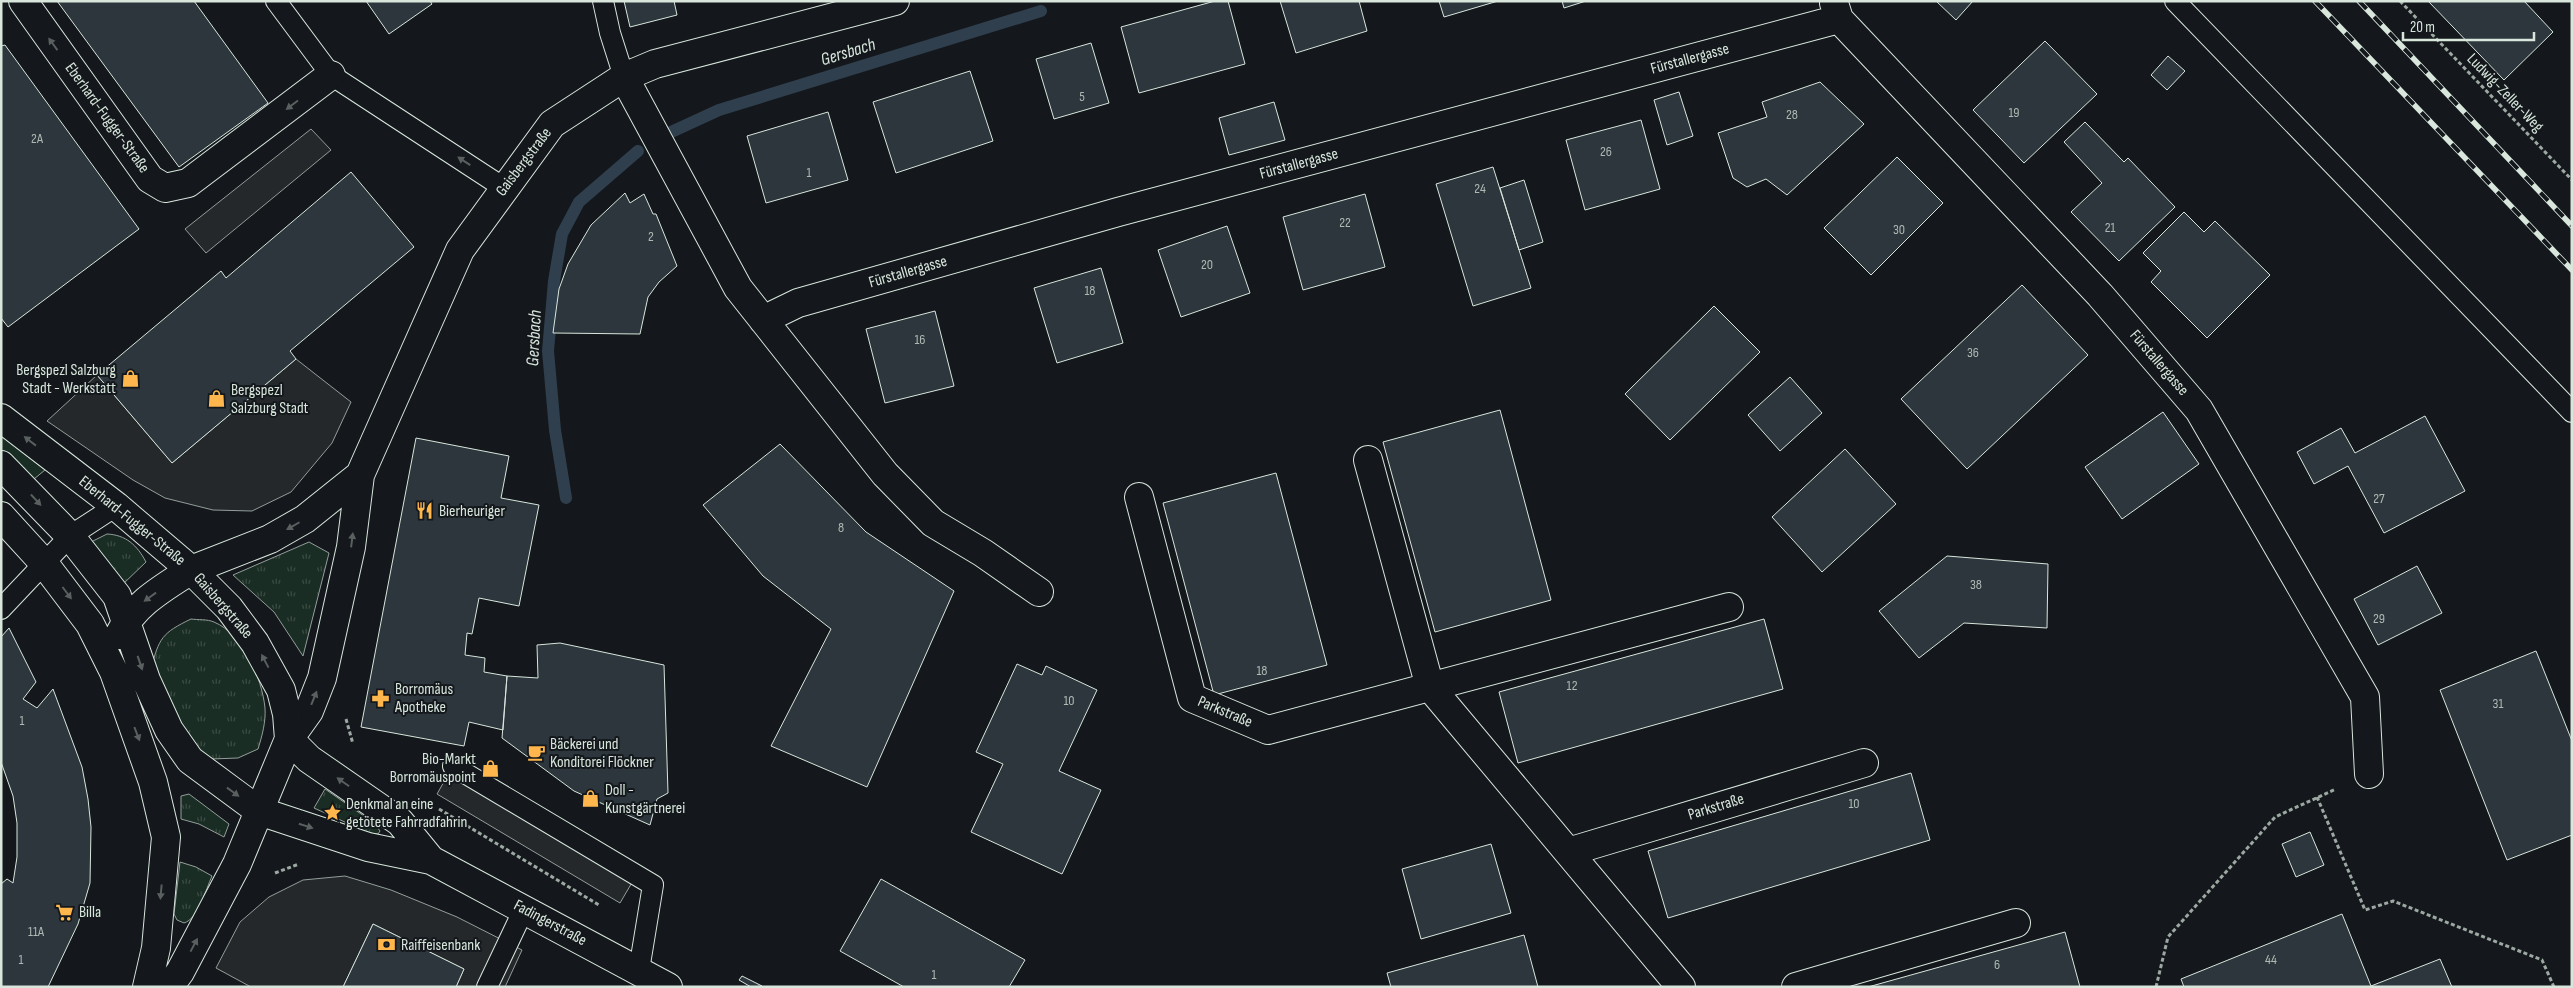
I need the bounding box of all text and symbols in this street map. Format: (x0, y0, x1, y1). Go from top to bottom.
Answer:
scale bar (2403, 10, 2534, 42)
text: 20 m (2410, 18, 2435, 37)
water label: Gersbach (818, 34, 878, 70)
one-way arrow (48, 37, 58, 51)
street label: Fürstallergasse (1649, 39, 1731, 79)
street label: Ludwig-Zeller-Weg (2463, 50, 2547, 136)
street label: Eberhard-Fugger-Straße (61, 59, 153, 177)
house number: 5 (1079, 88, 1085, 105)
one-way arrow (286, 99, 299, 110)
house number: 19 (2008, 104, 2020, 121)
house number: 28 (1786, 106, 1798, 123)
street label: Gaisbergstraße (492, 124, 556, 200)
house number: 2A (31, 130, 44, 147)
house number: 26 (1600, 143, 1612, 160)
street label: Fürstallergasse (1258, 144, 1340, 184)
one-way arrow (457, 157, 470, 166)
house number: 1 (807, 164, 812, 181)
house number: 24 (1474, 180, 1486, 197)
house number: 22 (1339, 214, 1351, 231)
house number: 21 (2105, 219, 2115, 236)
house number: 30 (1893, 221, 1905, 238)
house number: 2 (648, 228, 654, 245)
street label: Fürstallergasse (867, 252, 949, 292)
house number: 20 (1201, 256, 1213, 273)
house number: 18 (1084, 282, 1096, 299)
water label: Gersbach (522, 309, 546, 367)
street label: Fürstallergasse (2125, 326, 2193, 400)
house number: 16 (914, 331, 926, 348)
house number: 36 (1967, 344, 1979, 361)
place label: Bergspezl Salzburg Stadt - Werkstatt (16, 361, 116, 398)
shop icon: Bergspezl Salzburg Stadt - Werkstatt (120, 369, 140, 389)
place label: Bergspezl Salzburg Stadt (231, 381, 309, 418)
shop icon: Bergspezl Salzburg Stadt (207, 389, 227, 409)
one-way arrow (24, 435, 37, 446)
street label: Eberhard-Fugger-Straße (75, 472, 189, 570)
house number: 27 (2373, 490, 2385, 507)
one-way arrow (30, 493, 42, 505)
restaurant icon: Bierheuriger (415, 501, 435, 521)
place label: Bierheuriger (439, 502, 505, 521)
house number: 8 (838, 519, 844, 536)
one-way arrow (287, 521, 300, 530)
one-way arrow (348, 532, 356, 548)
street label: Gaisbergstraße (189, 569, 257, 643)
house number: 38 (1970, 576, 1982, 593)
one-way arrow (61, 586, 72, 599)
one-way arrow (144, 592, 157, 602)
house number: 29 (2373, 610, 2385, 627)
one-way arrow (261, 653, 269, 668)
one-way arrow (137, 656, 145, 671)
house number: 18 (1256, 662, 1268, 679)
house number: 12 (1567, 677, 1578, 694)
place label: Borromäus Apotheke (394, 680, 453, 717)
pharmacy icon: Borromäus Apotheke (371, 688, 391, 708)
one-way arrow (311, 691, 319, 705)
house number: 10 (1063, 692, 1075, 709)
street label: Parkstraße (1195, 692, 1255, 732)
house number: 31 (2493, 695, 2503, 712)
house number: 1 (20, 712, 25, 729)
one-way arrow (134, 726, 141, 741)
place label: Bäckerei und Konditorei Flöckner (550, 735, 654, 772)
cafe icon: Bäckerei und Konditorei Flöckner (526, 743, 546, 763)
place label: Bio-Markt Borromäuspoint (390, 750, 476, 787)
shop icon: Bio-Markt Borromäuspoint (480, 758, 500, 778)
one-way arrow (337, 777, 350, 787)
place label: Doll - Kunstgärtnerei (605, 781, 685, 818)
one-way arrow (226, 786, 239, 797)
shop icon: Doll - Kunstgärtnerei (581, 789, 601, 809)
street label: Parkstraße (1686, 790, 1746, 824)
place label: Denkmal an eine getötete Fahrradfahrin (346, 795, 467, 832)
house number: 10 (1848, 795, 1860, 812)
place icon: Denkmal an eine getötete Fahrradfahrin (322, 803, 342, 823)
one-way arrow (298, 823, 313, 831)
one-way arrow (157, 884, 165, 900)
street label: Fadingerstraße (510, 896, 590, 950)
supermarket icon: Billa (55, 902, 75, 922)
place label: Billa (79, 903, 101, 922)
house number: 11A (28, 923, 45, 940)
bank icon: Raiffeisenbank (377, 935, 397, 955)
place label: Raiffeisenbank (401, 936, 480, 955)
one-way arrow (190, 938, 198, 952)
house number: 1 (19, 951, 24, 968)
house number: 44 (2265, 951, 2277, 968)
house number: 6 (1994, 956, 2000, 973)
house number: 1 (932, 966, 937, 983)

